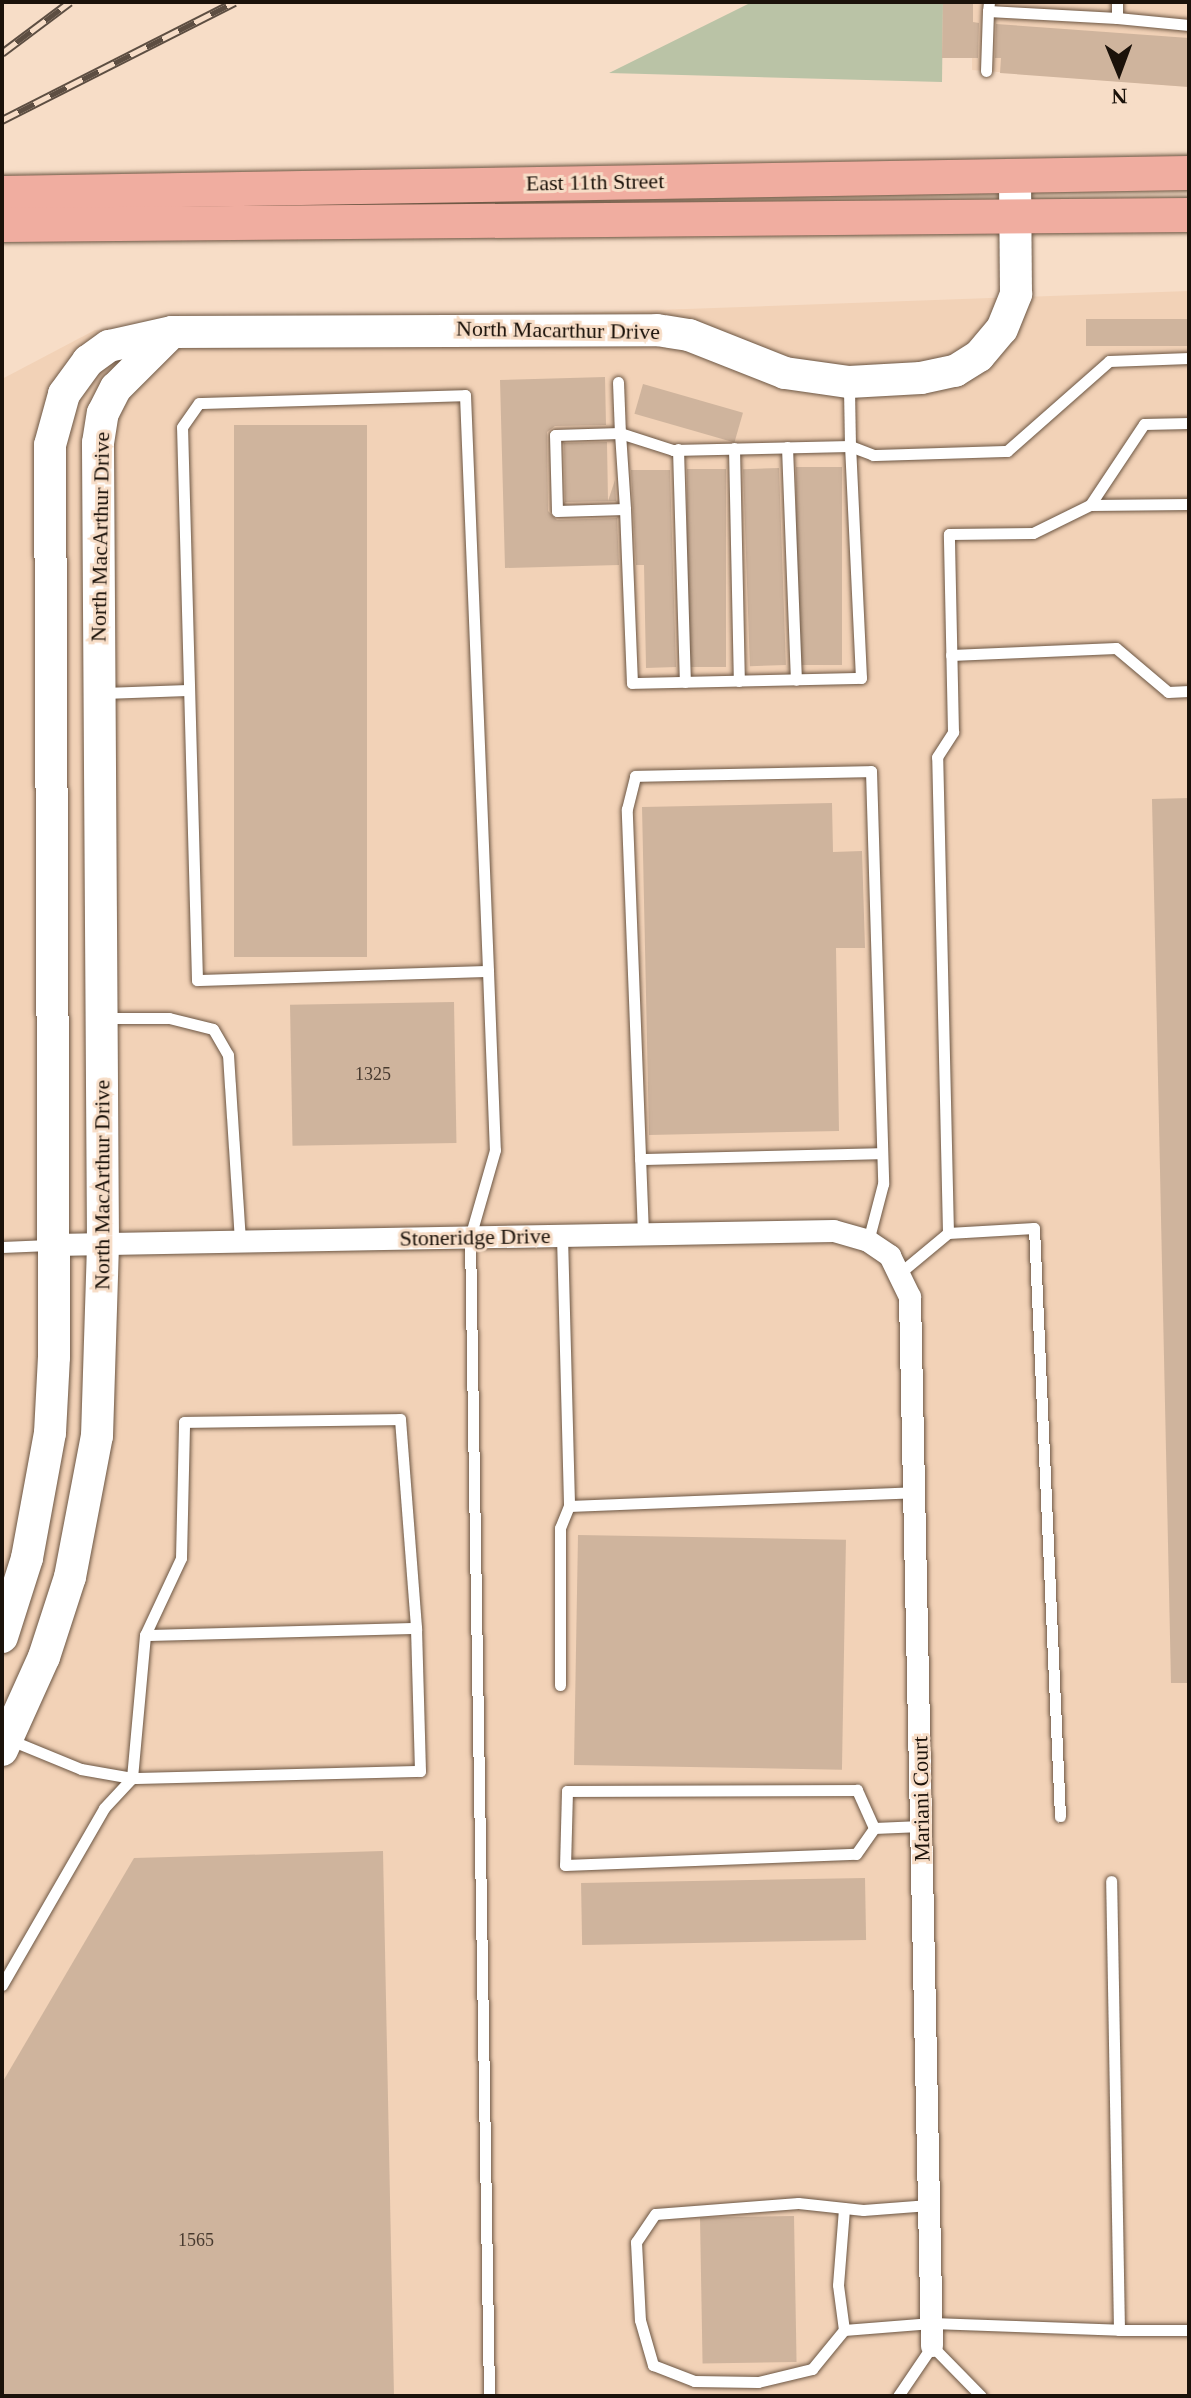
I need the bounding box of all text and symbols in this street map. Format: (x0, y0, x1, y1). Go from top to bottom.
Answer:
north arrow (1079, 32, 1159, 112)
text: N (1111, 84, 1128, 109)
street label: East 11th Street (526, 168, 664, 196)
street label: North Macarthur Drive (456, 315, 660, 345)
street label: North MacArthur Drive (85, 432, 115, 642)
house number: 1325 (355, 1063, 391, 1085)
street label: North MacArthur Drive (89, 1080, 115, 1290)
street label: Stoneridge Drive (399, 1222, 551, 1252)
street label: Mariani Court (907, 1736, 935, 1862)
house number: 1565 (178, 2229, 214, 2251)

